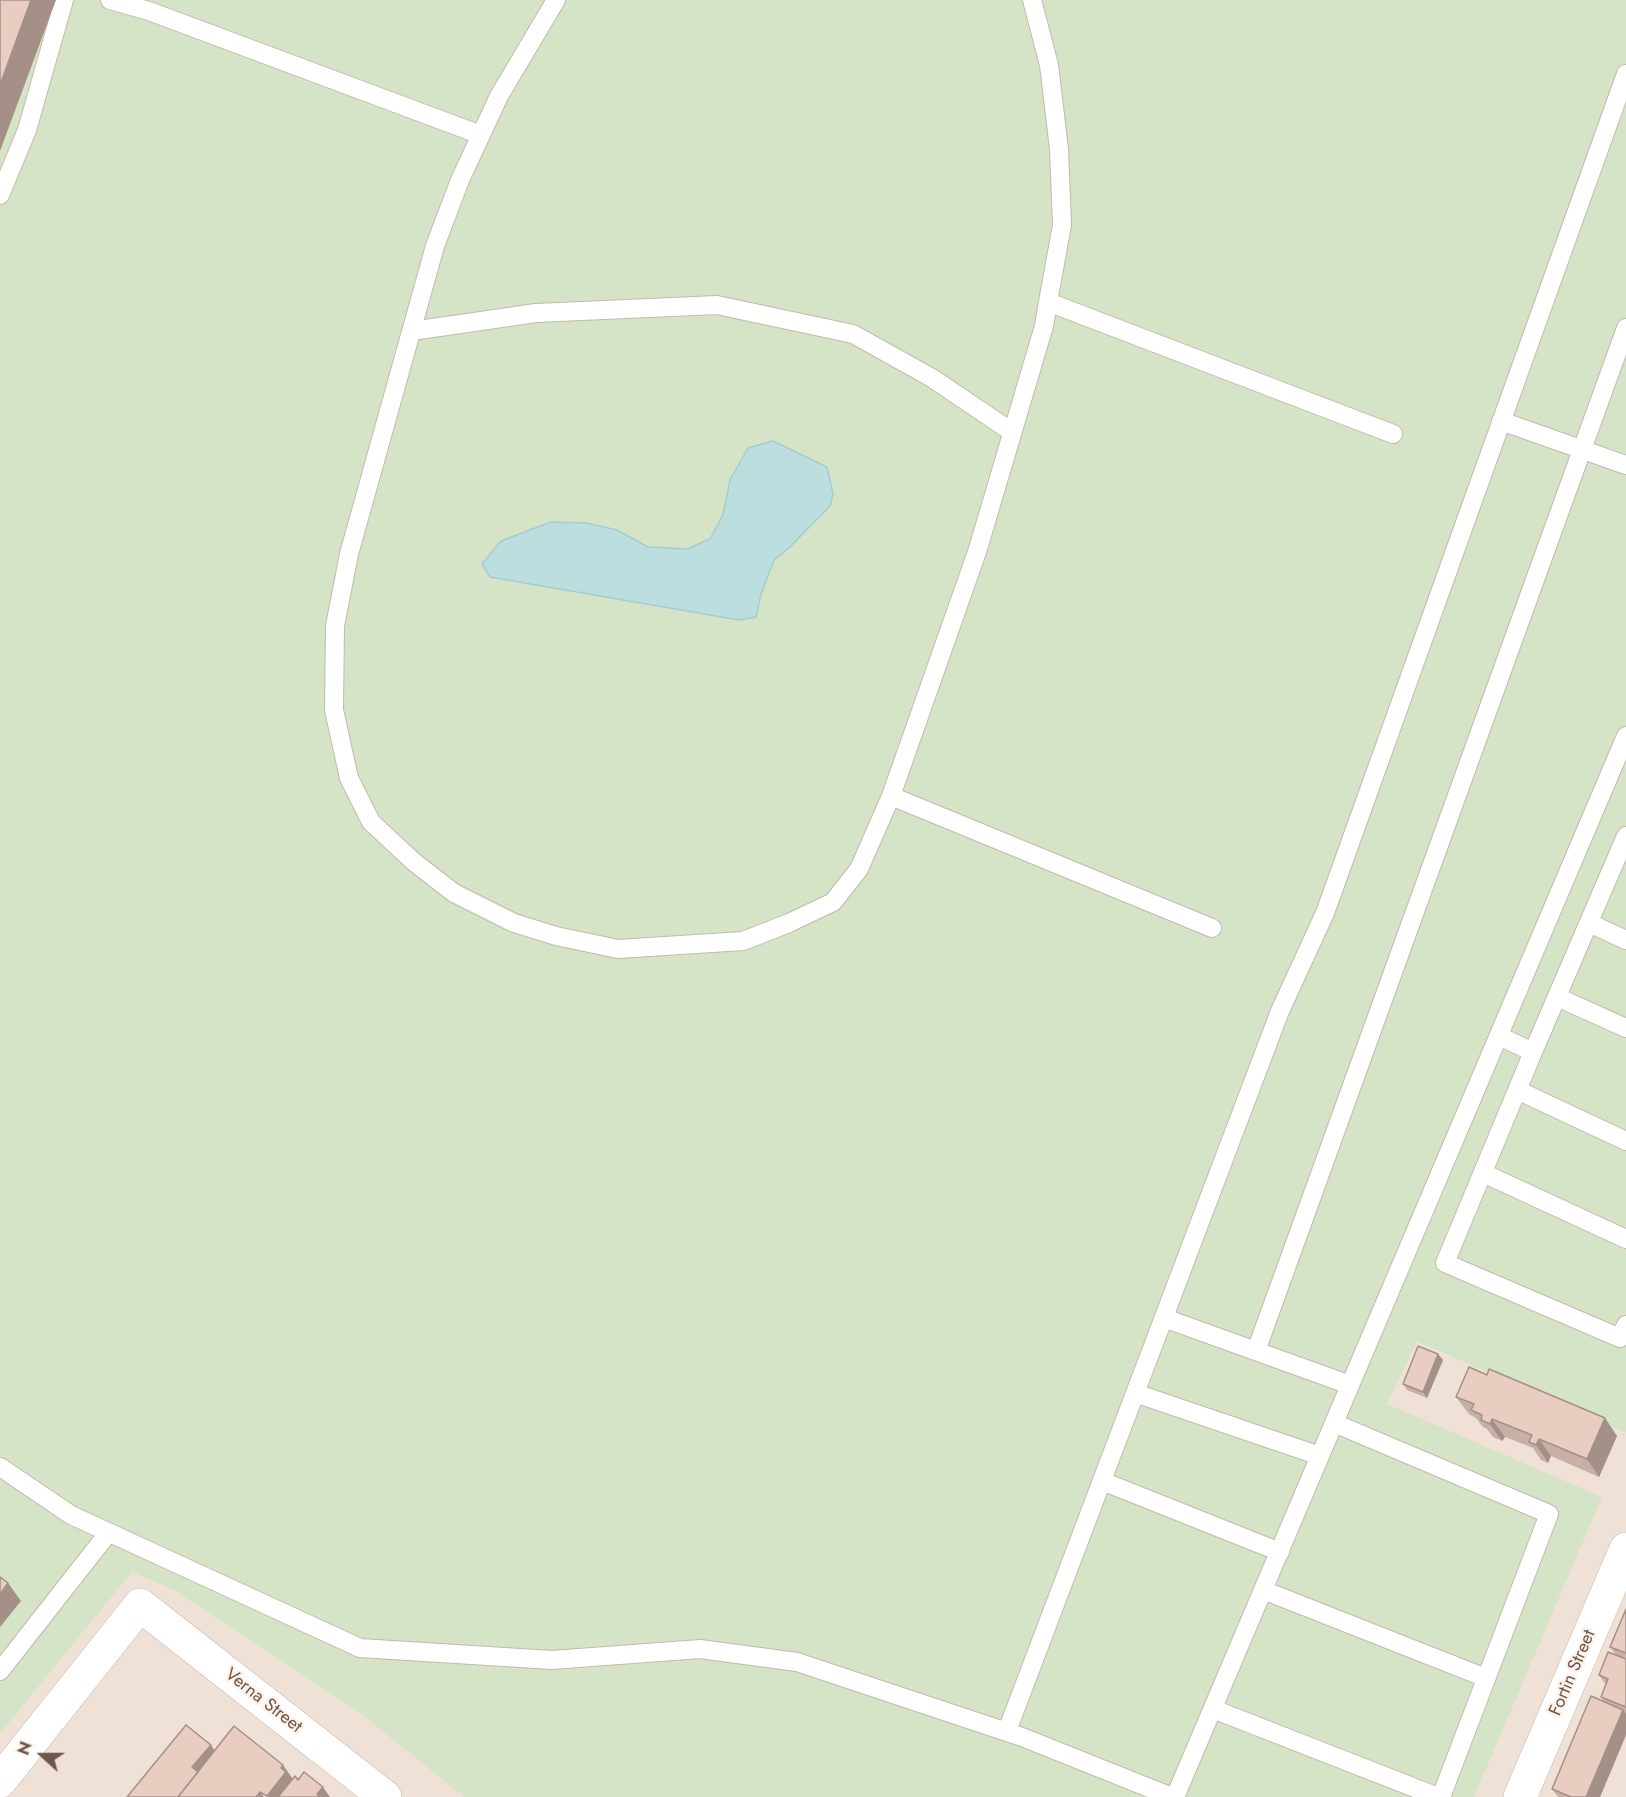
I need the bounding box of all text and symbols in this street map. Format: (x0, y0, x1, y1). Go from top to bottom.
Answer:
street label: Fortin Street (1545, 1627, 1601, 1719)
street label: Verna Street (220, 1664, 306, 1738)
north arrow (12, 1725, 72, 1785)
text: N (12, 1738, 38, 1758)

